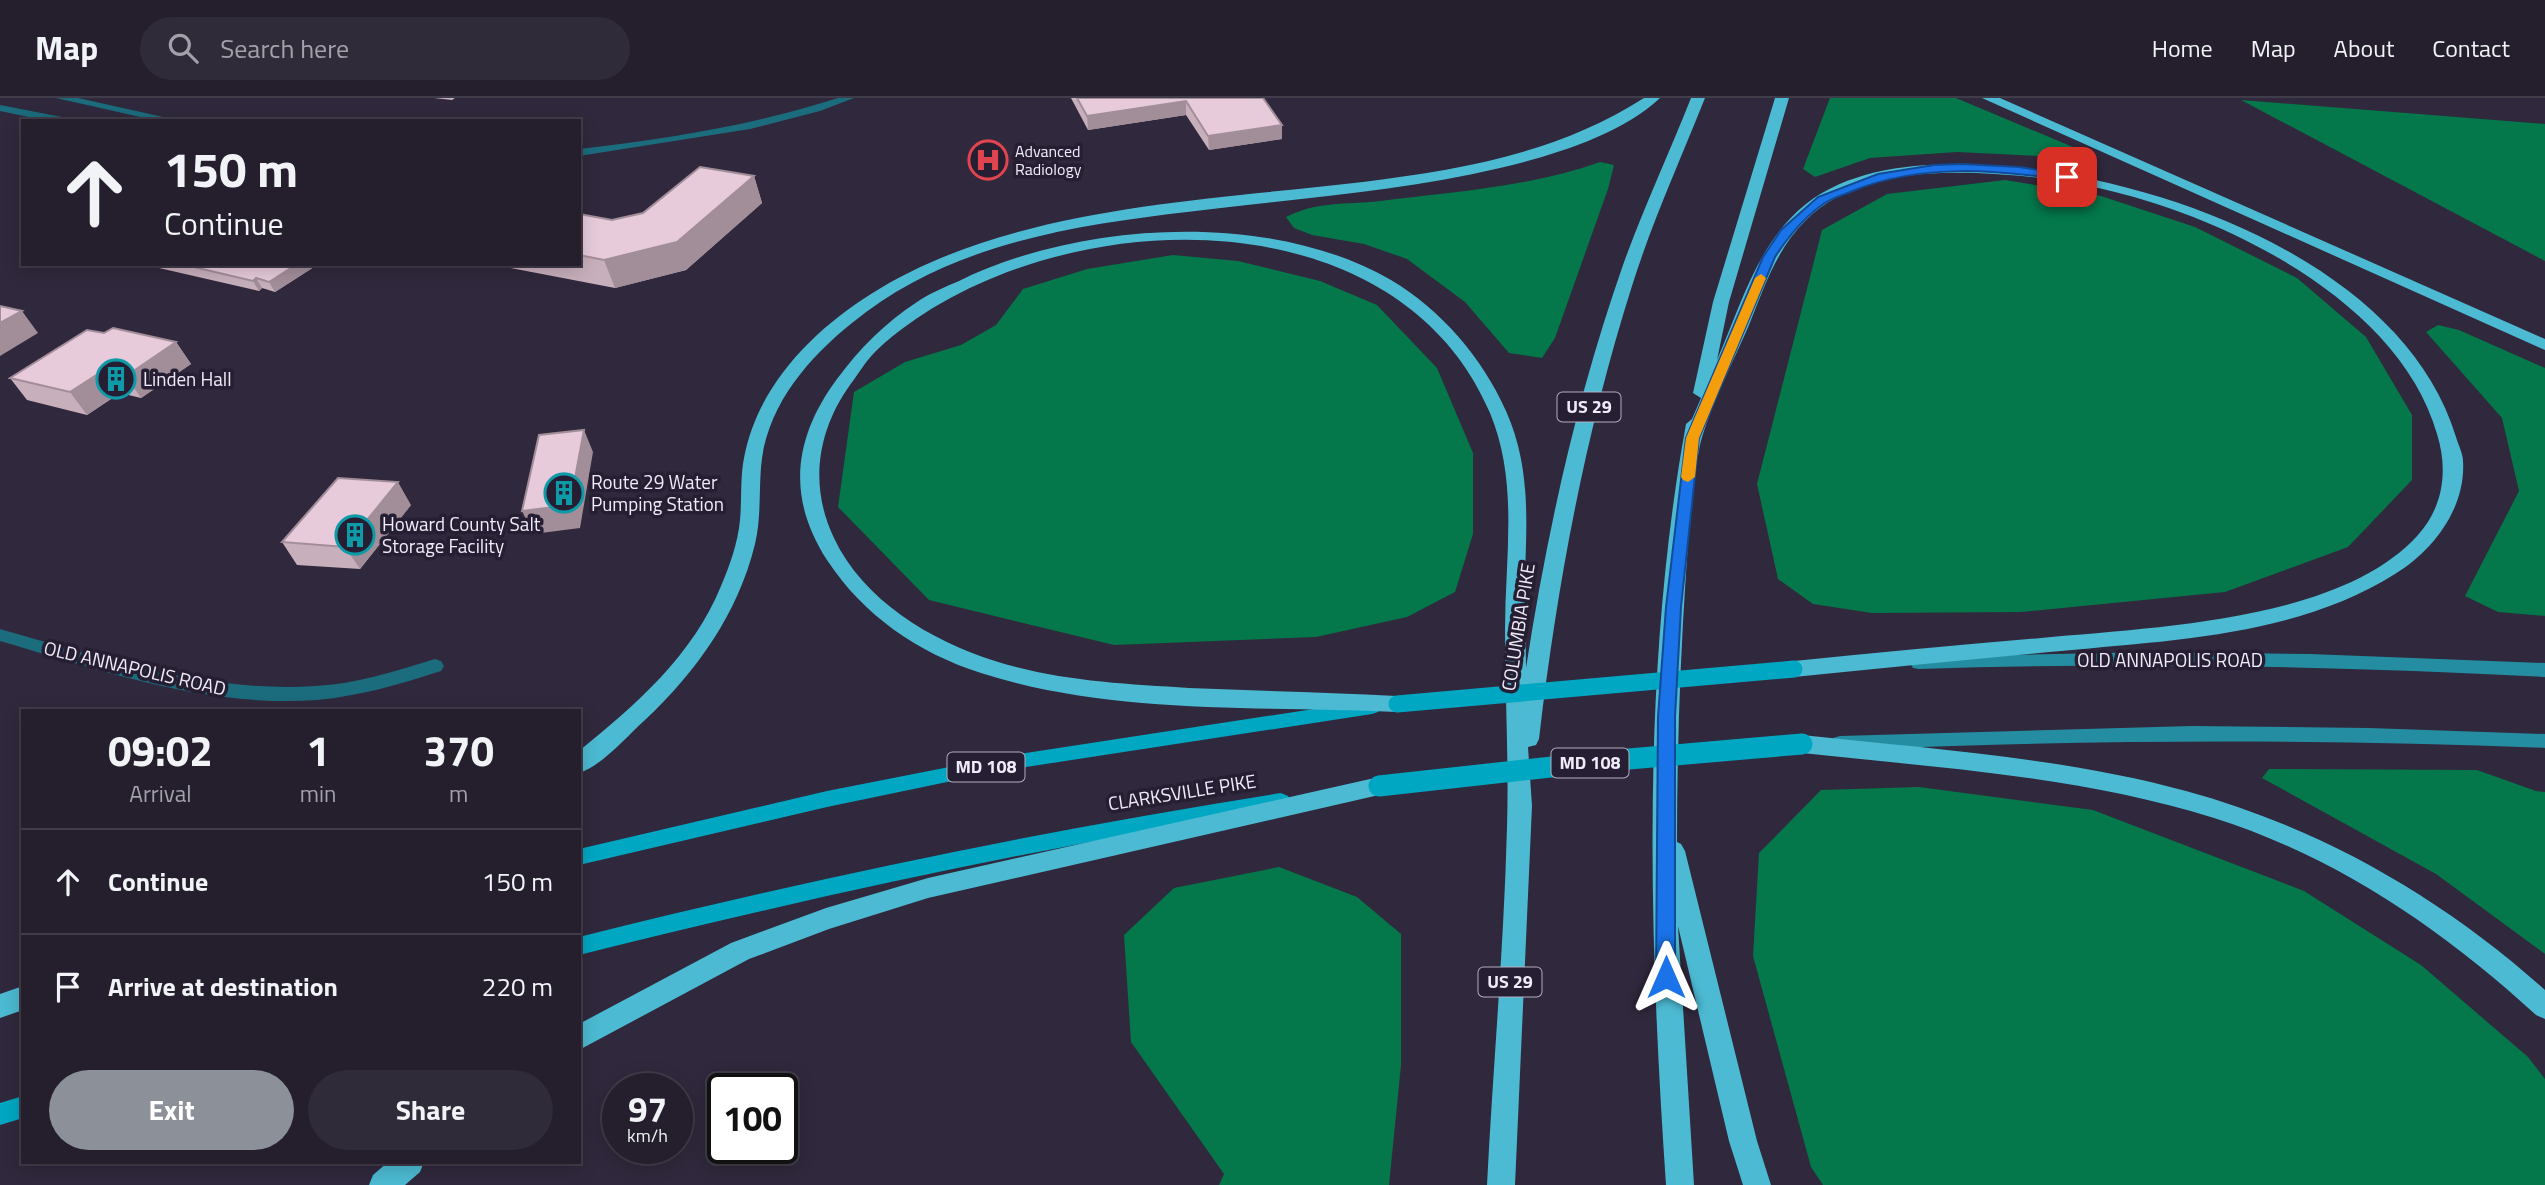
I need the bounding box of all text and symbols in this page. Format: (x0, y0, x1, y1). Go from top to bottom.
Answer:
search box (140, 17, 630, 80)
text: Map (35, 23, 98, 73)
icon: search (164, 29, 202, 67)
text: Search here (220, 29, 349, 68)
text: Home (2152, 30, 2213, 66)
text: Map (2251, 30, 2296, 66)
text: About (2334, 30, 2394, 66)
text: Contact (2432, 30, 2510, 66)
text: 150 m (164, 131, 298, 206)
hospital icon: Advanced Radiology (967, 139, 1009, 181)
place label: Advanced Radiology (1015, 139, 1082, 181)
icon: ahead (49, 147, 140, 238)
pin (2037, 147, 2097, 207)
icon: arrive (2048, 158, 2086, 196)
text: Continue (164, 199, 284, 247)
building icon: Linden Hall (95, 358, 137, 400)
place label: Linden Hall (143, 364, 232, 393)
road number: US 29 (1558, 393, 1620, 422)
place label: Route 29 Water Pumping Station (591, 467, 724, 518)
building icon: Route 29 Water Pumping Station (543, 472, 585, 514)
place label: Howard County Salt Storage Facility (382, 509, 541, 560)
building icon: Howard County Salt Storage Facility (334, 514, 376, 556)
street label: COLUMBIA PIKE (1493, 561, 1542, 693)
street label: OLD ANNAPOLIS ROAD (41, 632, 229, 703)
street label: OLD ANNAPOLIS ROAD (2077, 645, 2263, 674)
text: 09:02 (108, 718, 213, 782)
text: 1 (306, 718, 330, 782)
text: 370 (423, 718, 494, 782)
road number: MD 108 (1552, 748, 1628, 778)
road number: MD 108 (948, 752, 1024, 782)
street label: CLARKSVILLE PIKE (1106, 766, 1258, 818)
text: Arrival (129, 776, 192, 811)
text: min (300, 776, 336, 811)
text: m (449, 776, 468, 811)
text: Continue (108, 862, 208, 901)
text: 150 m (482, 862, 553, 901)
icon: ahead (49, 863, 87, 901)
position arrow (1629, 940, 1703, 1014)
text: Arrive at destination (108, 967, 338, 1006)
text: 220 m (482, 967, 553, 1006)
icon: arrive (49, 968, 87, 1006)
road number: US 29 (1478, 968, 1542, 996)
button: Exit (49, 1070, 294, 1150)
button: Share (308, 1070, 553, 1150)
speed limit sign: 100 (707, 1073, 798, 1164)
text: 97 (628, 1082, 667, 1136)
text: km/h (627, 1122, 668, 1149)

